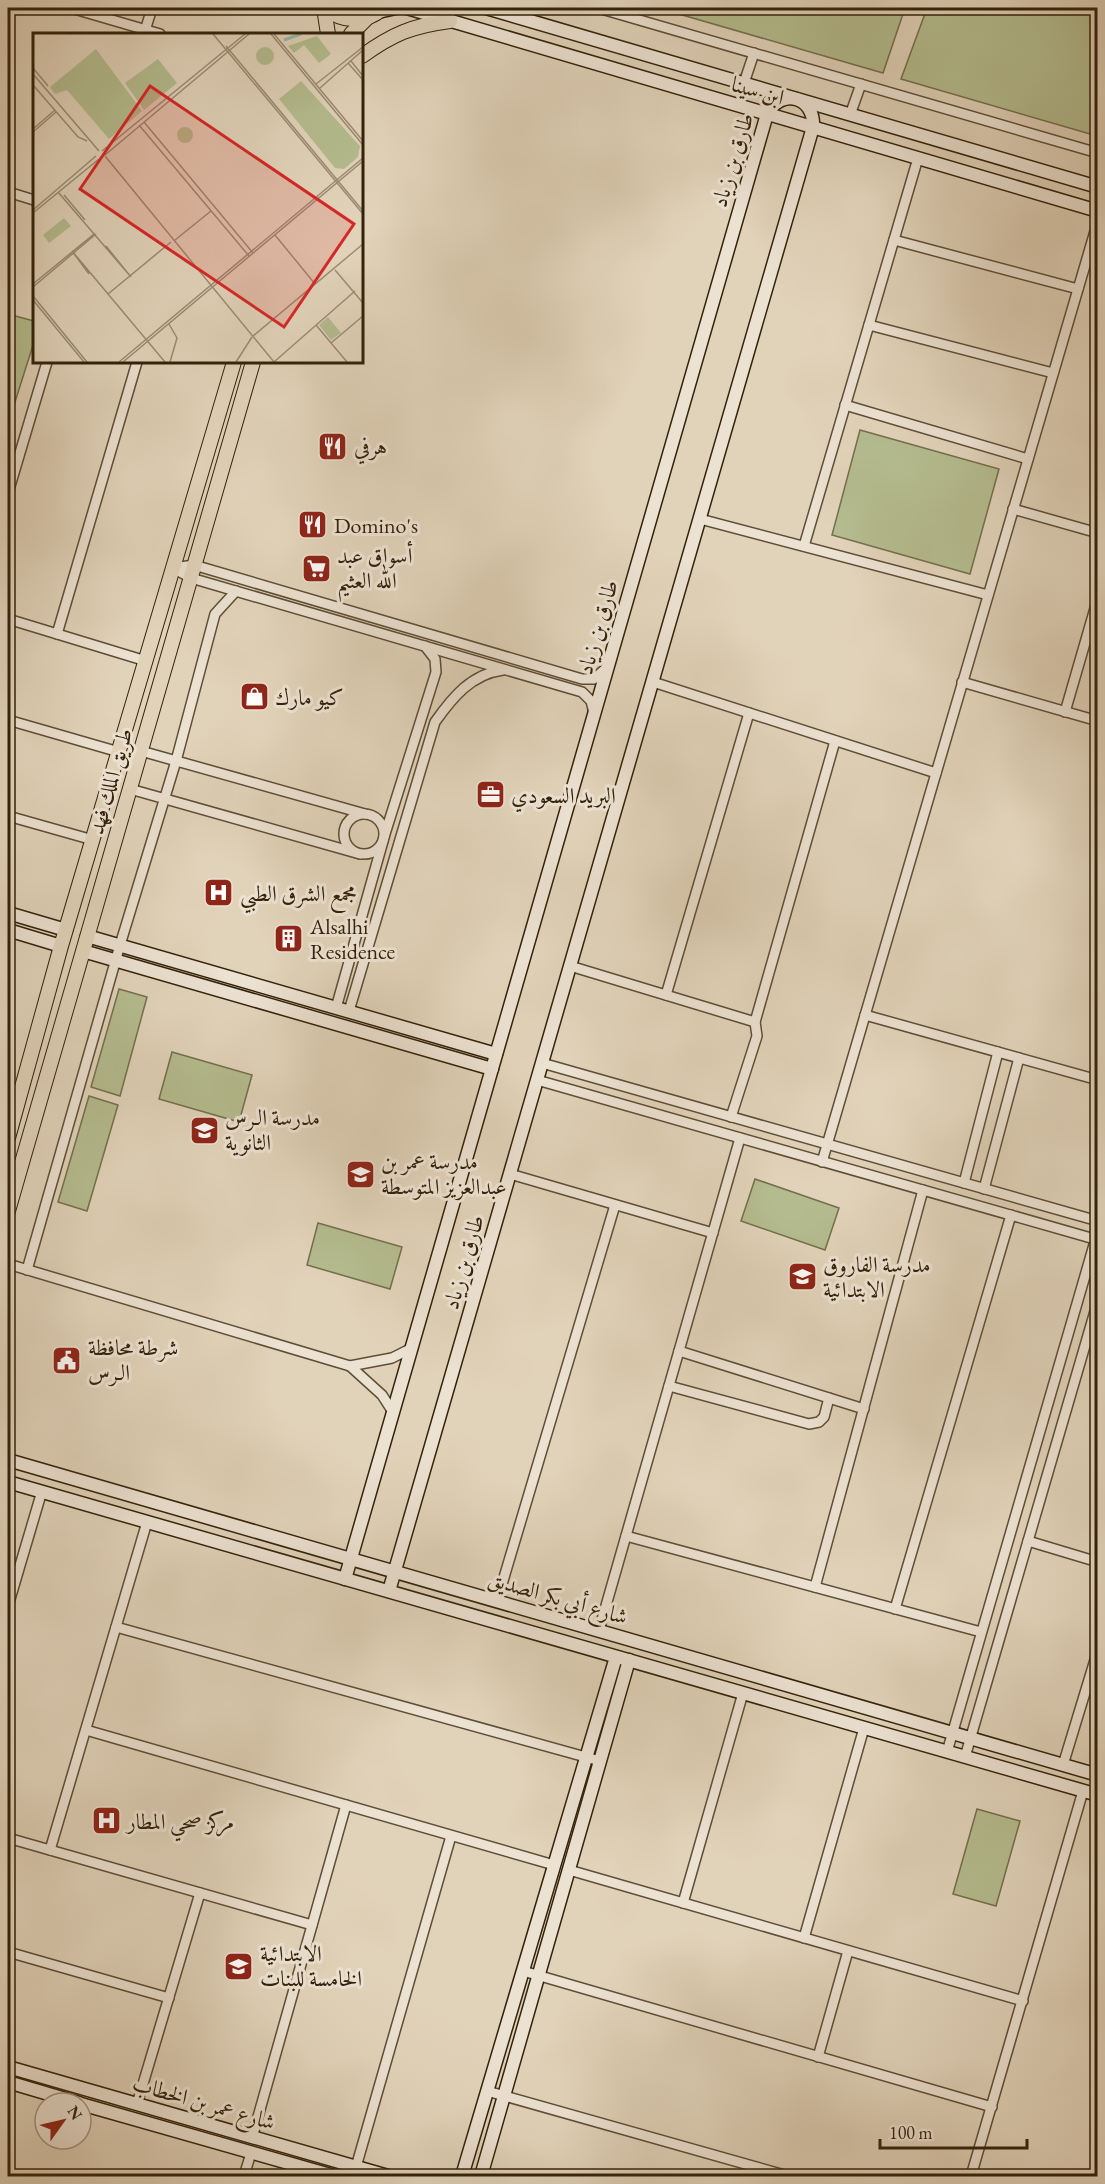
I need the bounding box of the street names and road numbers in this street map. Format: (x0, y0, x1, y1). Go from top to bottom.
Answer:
street label: ابن سينا (728, 69, 788, 112)
street label: طارق بن زياد (704, 109, 761, 211)
street label: طارق بن زياد (570, 576, 625, 678)
street label: طريق الملك فهد (81, 725, 139, 838)
street label: طارق بن زياد (436, 1211, 491, 1313)
street label: شارع أبي بكر الصديق (484, 1563, 631, 1635)
street label: شارع عمر بن الخطاب (128, 2068, 279, 2141)

